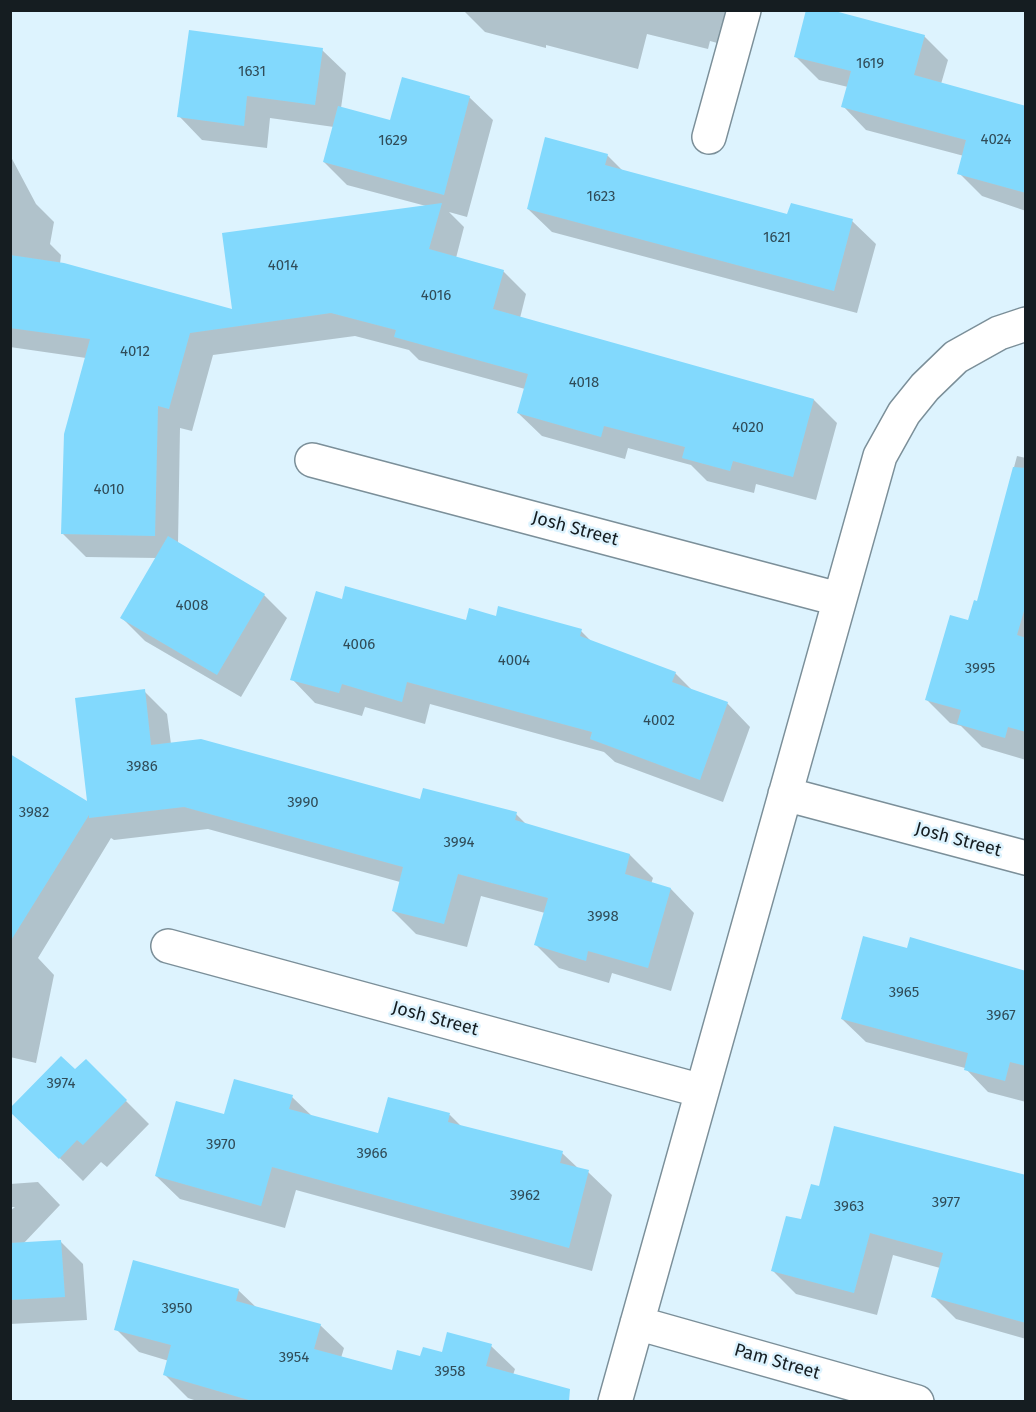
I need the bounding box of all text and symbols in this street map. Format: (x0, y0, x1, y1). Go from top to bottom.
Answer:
house number: 1619 (856, 55, 884, 73)
house number: 1631 (238, 63, 266, 81)
house number: 4024 (980, 131, 1012, 149)
house number: 1629 (378, 132, 408, 150)
house number: 1623 (586, 188, 616, 206)
house number: 1621 (763, 229, 791, 247)
house number: 4014 (268, 257, 298, 275)
house number: 4016 (421, 287, 451, 305)
house number: 4012 (120, 343, 150, 361)
house number: 4018 (569, 374, 599, 392)
house number: 4020 (732, 419, 764, 437)
house number: 4010 (94, 481, 124, 499)
street label: Josh Street (529, 507, 621, 551)
house number: 4008 (176, 597, 208, 615)
house number: 4006 (343, 636, 375, 654)
house number: 4004 (498, 652, 530, 670)
house number: 3995 (965, 660, 995, 678)
house number: 4002 (643, 712, 675, 730)
house number: 3986 (126, 758, 158, 776)
house number: 3990 (287, 794, 319, 812)
house number: 3982 (19, 804, 49, 822)
street label: Josh Street (912, 818, 1004, 862)
house number: 3994 (444, 834, 474, 852)
house number: 3998 (587, 908, 619, 926)
house number: 3965 (889, 984, 919, 1002)
street label: Josh Street (389, 997, 481, 1041)
house number: 3967 (986, 1007, 1016, 1025)
house number: 3974 (47, 1075, 75, 1093)
house number: 3970 (206, 1136, 236, 1154)
house number: 3966 (356, 1145, 388, 1163)
house number: 3962 (510, 1187, 540, 1205)
house number: 3977 (932, 1194, 960, 1212)
house number: 3963 (834, 1198, 864, 1216)
house number: 3950 (161, 1300, 193, 1318)
street label: Pam Street (732, 1339, 822, 1385)
house number: 3954 (279, 1349, 309, 1367)
house number: 3958 (435, 1363, 465, 1381)

